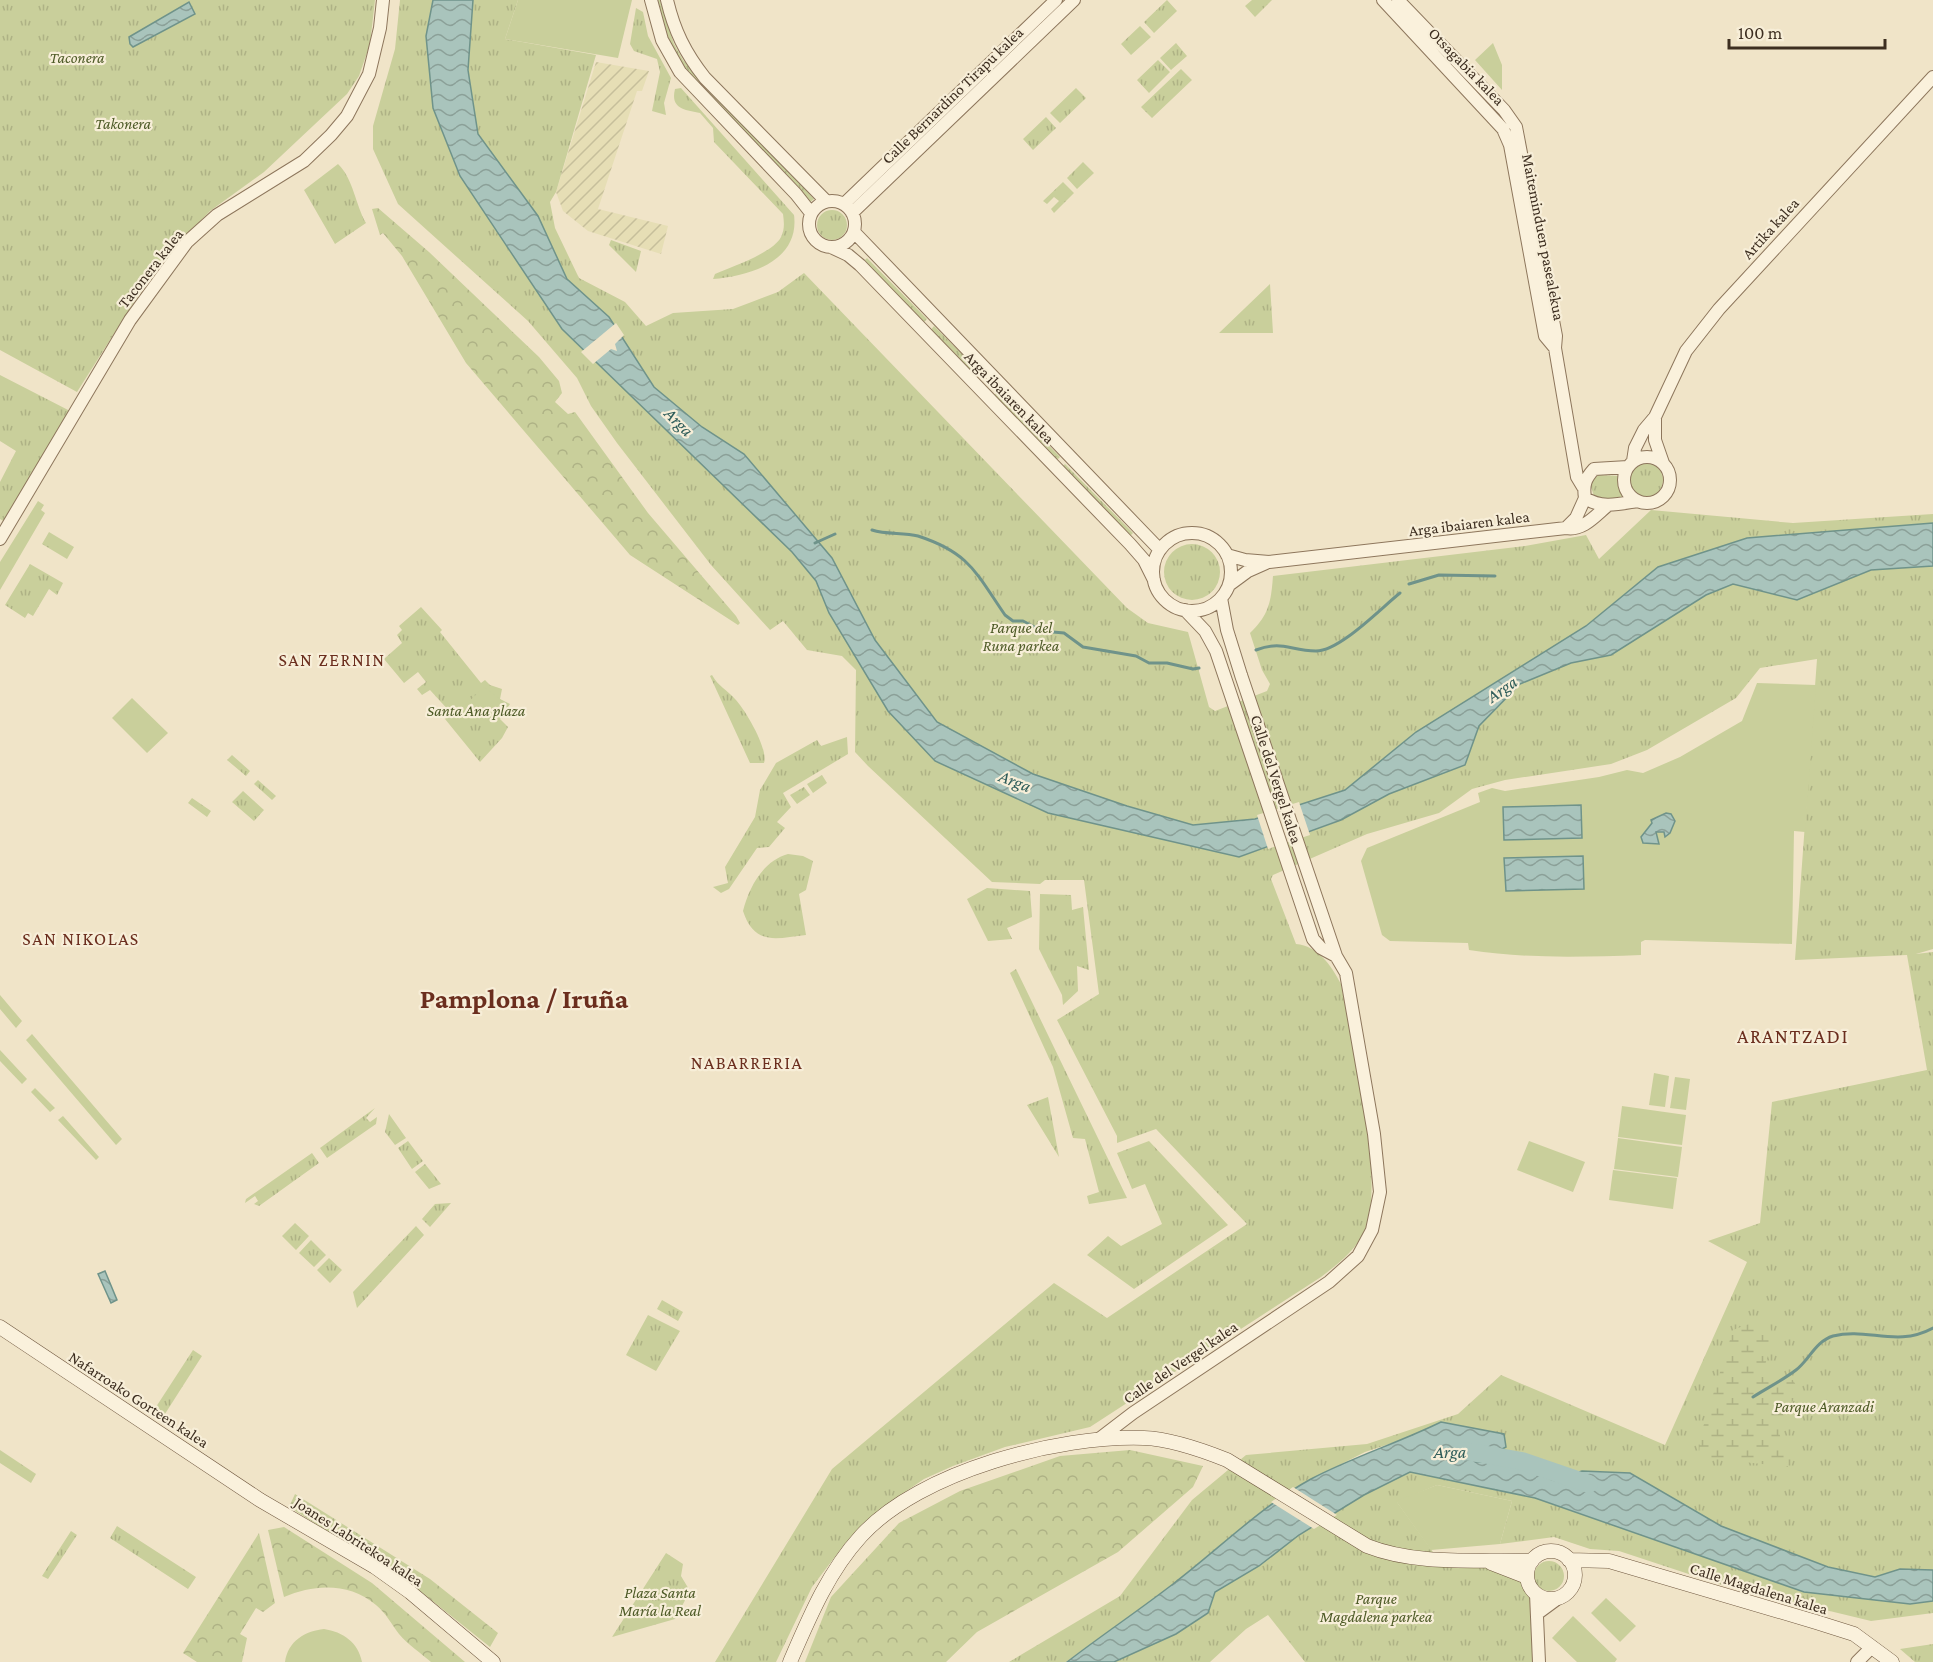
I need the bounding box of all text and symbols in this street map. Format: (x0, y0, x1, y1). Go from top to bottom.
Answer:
scale bar (1729, 12, 1885, 50)
street label: Calle Bernardino Tirapu kalea (878, 23, 1027, 168)
text: 100 m (1738, 23, 1783, 43)
street label: Otsagabia kalea (1425, 24, 1508, 110)
park label: Taconera (50, 49, 105, 66)
park label: Takonera (95, 115, 152, 132)
street label: Maiteminduen pasealekua (1518, 152, 1568, 323)
street label: Artika kalea (1739, 194, 1802, 262)
street label: Taconera kalea (114, 225, 187, 311)
street label: Arga ibaiaren kalea (961, 348, 1058, 448)
water label: Arga (660, 403, 698, 441)
street label: Arga ibaiaren kalea (1408, 508, 1531, 540)
park label: Parque del Runa parkea (983, 619, 1060, 655)
district label: SAN ZERNIN (278, 650, 386, 670)
water label: Arga (1482, 671, 1522, 707)
park label: Santa Ana plaza (427, 702, 526, 720)
street label: Calle del Vergel kalea (1247, 713, 1306, 846)
water label: Arga (995, 765, 1034, 796)
district label: SAN NIKOLAS (22, 929, 140, 949)
district label: Pamplona / Iruña (420, 983, 629, 1014)
district label: ARANTZADI (1737, 1025, 1849, 1047)
district label: NABARRERIA (691, 1053, 803, 1073)
street label: Calle del Vergel kalea (1120, 1317, 1242, 1408)
street label: Nafarroako Gorteen kalea (66, 1348, 212, 1451)
park label: Parque Aranzadi (1774, 1398, 1875, 1416)
water label: Arga (1433, 1442, 1467, 1462)
street label: Joanes Labritekoa kalea (289, 1492, 427, 1591)
street label: Calle Magdalena kalea (1688, 1559, 1830, 1619)
park label: Plaza Santa María la Real (618, 1584, 702, 1619)
park label: Parque Magdalena parkea (1319, 1590, 1433, 1626)

